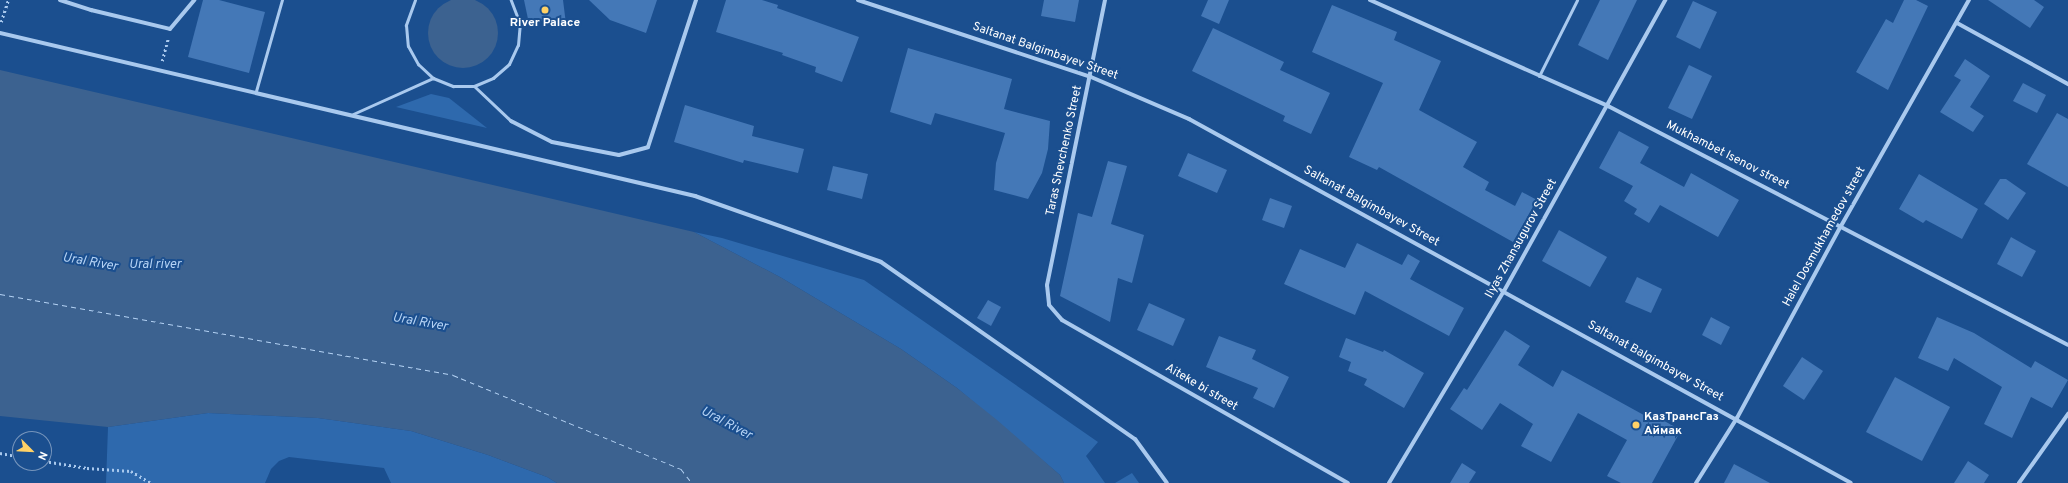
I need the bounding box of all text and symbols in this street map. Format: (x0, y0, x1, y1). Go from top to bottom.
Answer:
marker: River Palace (540, 5, 550, 15)
place label: River Palace (510, 17, 580, 31)
street label: Saltanat Balgimbayev Street (970, 20, 1120, 84)
street label: Taras Shevchenko Street (1044, 84, 1086, 218)
street label: Mukhambet Isenov street (1663, 119, 1791, 193)
street label: Saltanat Balgimbayev Street (1301, 164, 1441, 250)
street label: Halel Dosmukhamedov street (1781, 165, 1869, 309)
street label: Ilyas Zhansugurov Street (1483, 177, 1561, 301)
water label: Ural River (61, 250, 119, 276)
water label: Ural river (129, 257, 181, 273)
water label: Ural River (391, 310, 449, 336)
street label: Saltanat Balgimbayev Street (1585, 319, 1725, 405)
street label: Aiteke bi street (1162, 361, 1240, 415)
water label: Ural River (698, 404, 754, 444)
place label: КазТрансГаз Аймак (1644, 411, 1719, 439)
marker: КазТрансГаз Аймак (1631, 420, 1641, 430)
north arrow (12, 431, 52, 471)
text: N (34, 449, 50, 462)

